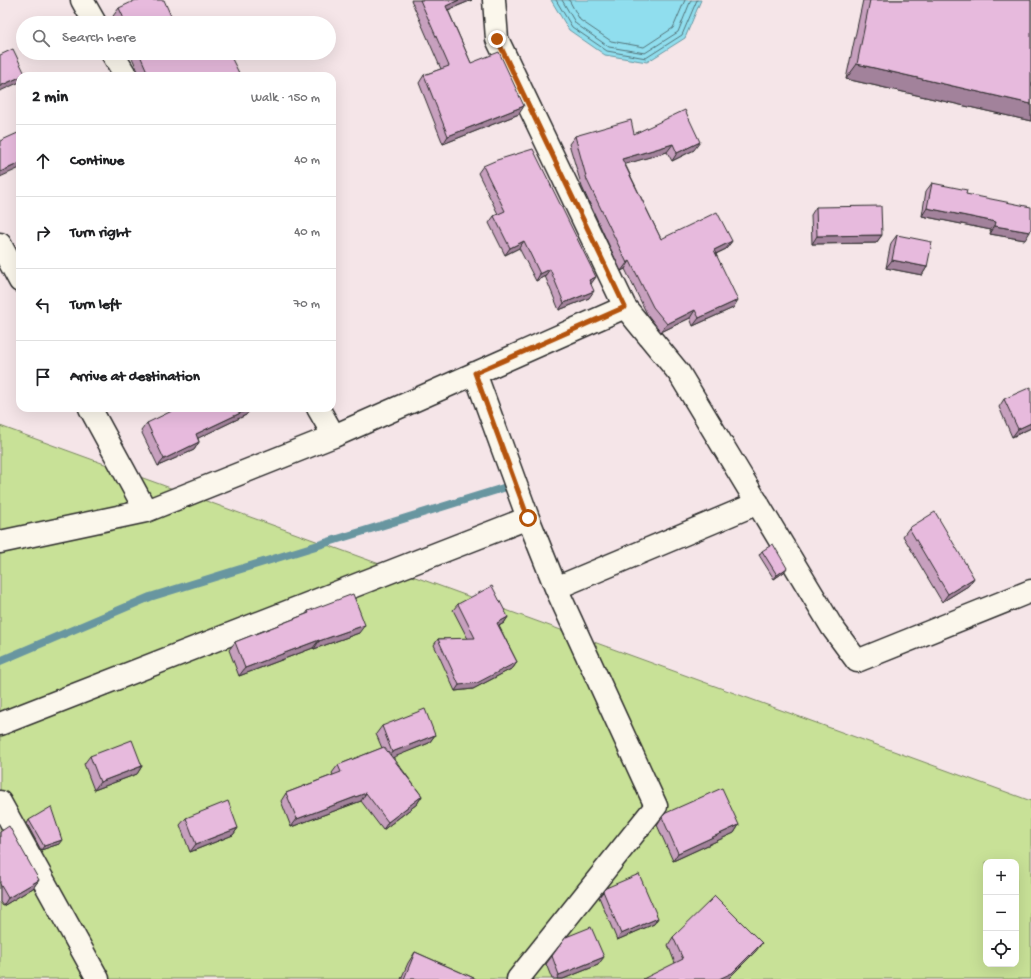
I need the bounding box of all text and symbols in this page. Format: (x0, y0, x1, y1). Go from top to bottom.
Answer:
search box (16, 16, 336, 60)
icon: search (30, 27, 52, 49)
text: Search here (62, 29, 136, 47)
route end (488, 30, 506, 48)
text: 2 min (32, 88, 68, 108)
text: Walk · 150 m (251, 91, 320, 106)
icon: ahead (32, 150, 54, 172)
text: Continue (70, 152, 124, 170)
text: 40 m (294, 153, 320, 168)
icon: right (32, 222, 54, 244)
text: Turn right (70, 224, 130, 242)
text: 40 m (294, 225, 320, 240)
icon: left (32, 294, 54, 316)
text: Turn left (70, 296, 121, 314)
text: 70 m (294, 297, 320, 312)
icon: arrive (32, 366, 54, 388)
text: Arrive at destination (70, 368, 200, 386)
route start (519, 509, 537, 527)
map controls (983, 859, 1019, 967)
button: + (983, 859, 1019, 895)
button: − (983, 895, 1019, 931)
button: locate (983, 931, 1019, 967)

